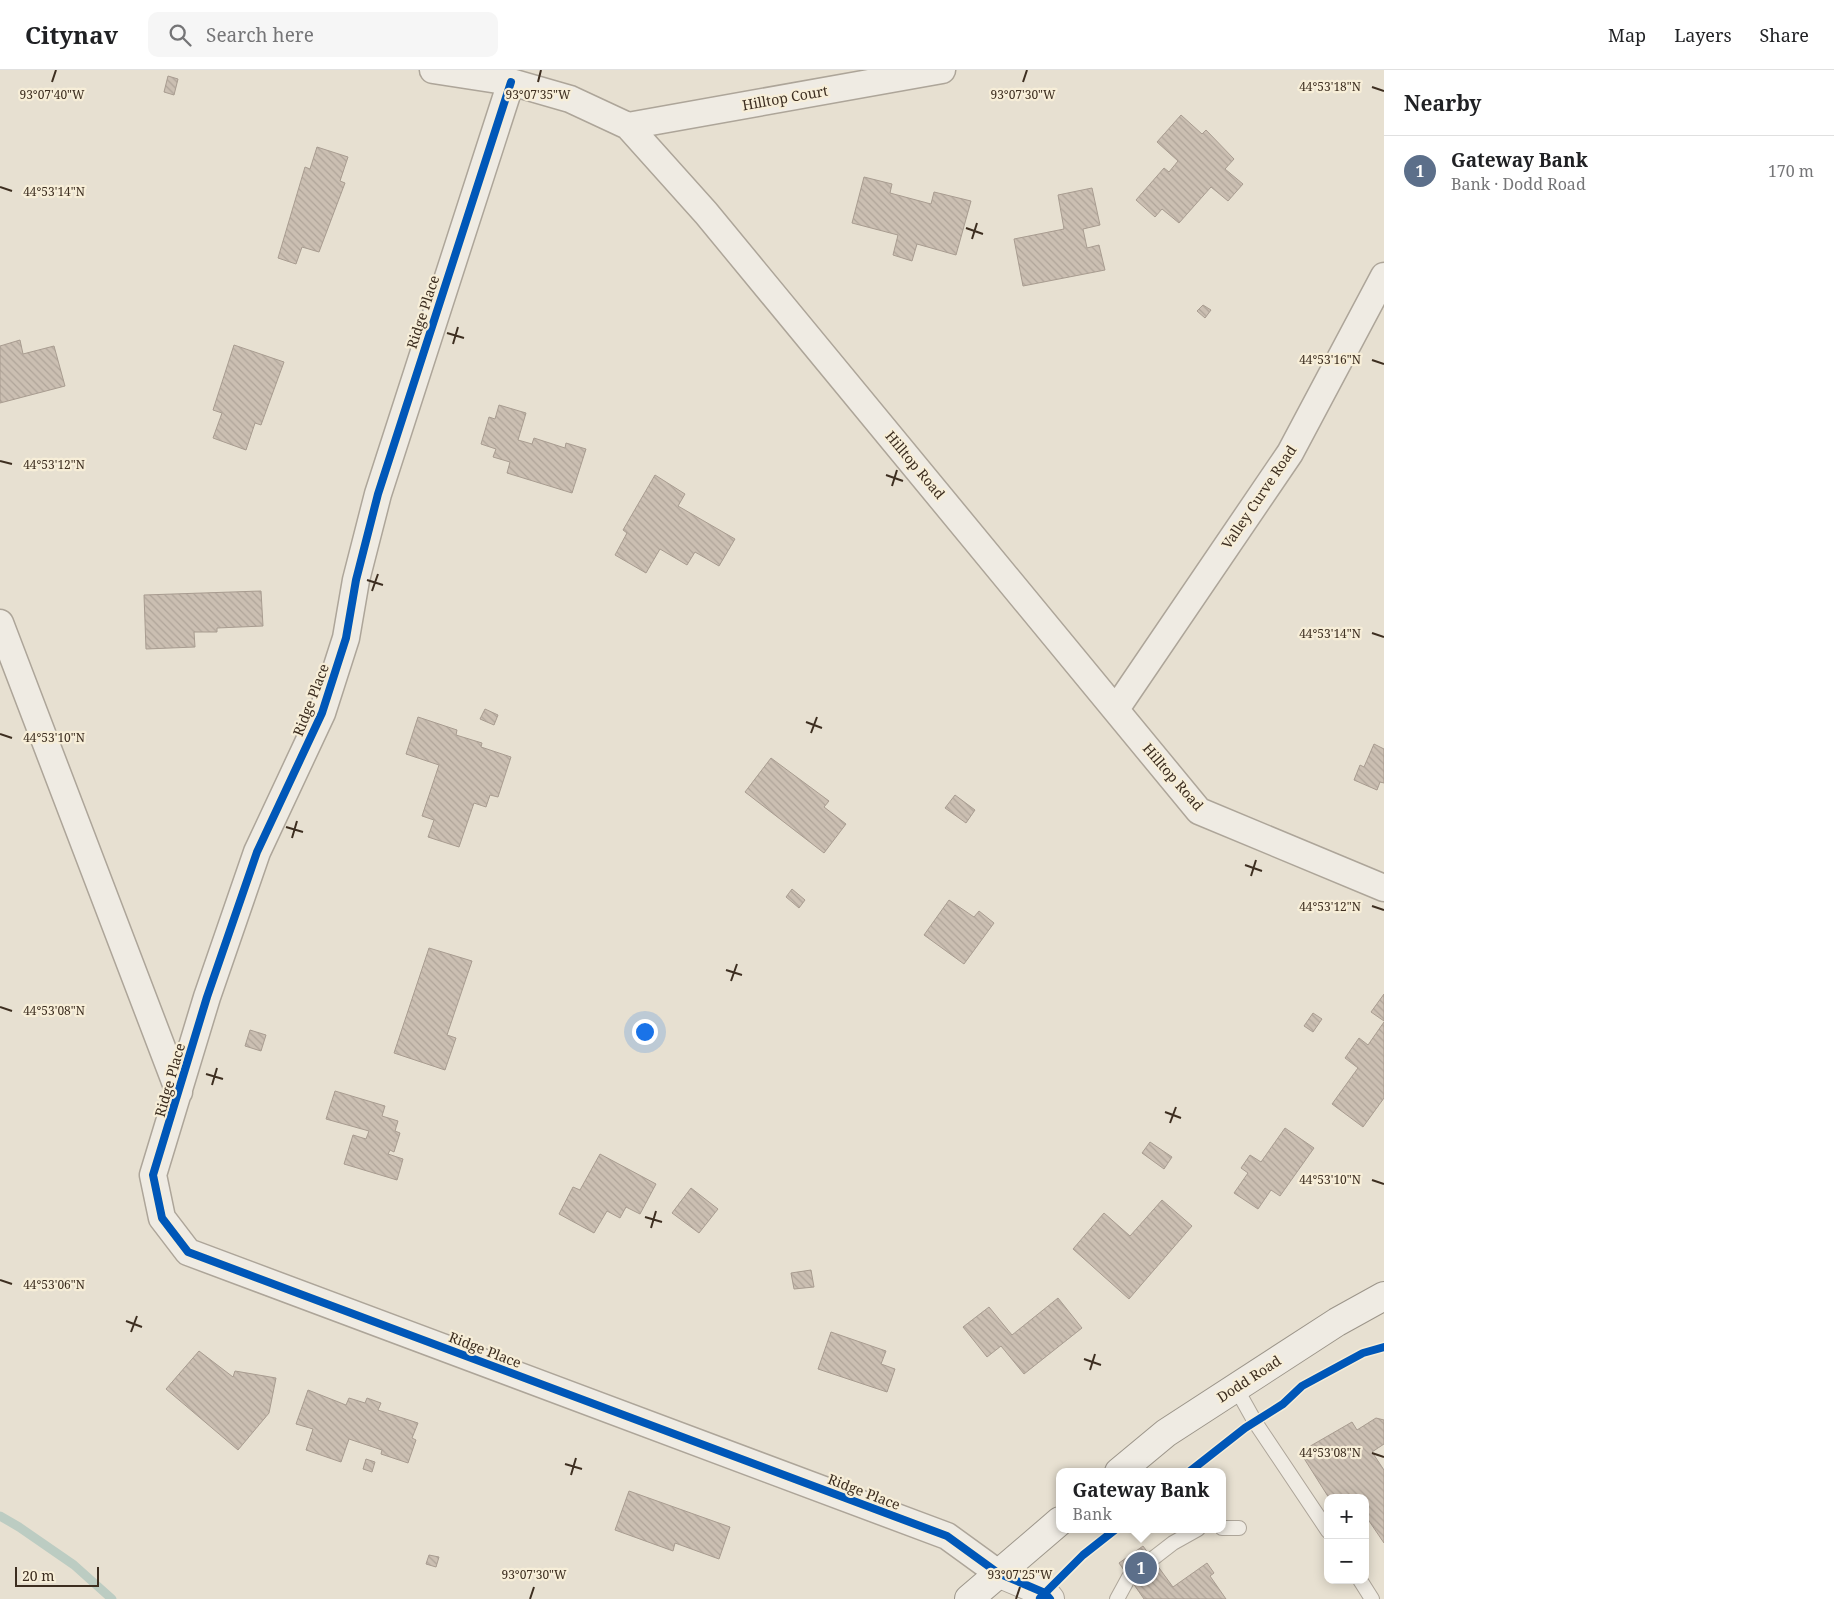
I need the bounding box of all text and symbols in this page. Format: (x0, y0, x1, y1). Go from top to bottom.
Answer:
search box (148, 12, 498, 57)
text: Citynav (25, 18, 118, 51)
icon: search (166, 21, 194, 49)
text: Search here (206, 22, 314, 48)
text: Map (1608, 23, 1646, 47)
text: Layers (1674, 23, 1732, 47)
text: Share (1760, 23, 1809, 47)
text: 44°53'18"N (1299, 78, 1361, 95)
street label: Hilltop Court (741, 81, 829, 114)
text: 93°07'40"W (19, 86, 85, 103)
text: 93°07'35"W (505, 86, 571, 103)
text: 93°07'30"W (990, 86, 1056, 103)
text: Nearby (1404, 89, 1482, 117)
text: Gateway Bank (1451, 147, 1588, 173)
text: 1 (1415, 160, 1425, 182)
text: 170 m (1768, 160, 1814, 182)
text: Bank · Dodd Road (1451, 173, 1586, 195)
text: 44°53'14"N (23, 183, 85, 200)
street label: Ridge Place (402, 273, 443, 351)
text: 44°53'16"N (1299, 351, 1361, 368)
street label: Hilltop Road (881, 427, 950, 503)
street label: Valley Curve Road (1217, 441, 1301, 552)
text: 44°53'12"N (23, 456, 85, 473)
text: 44°53'14"N (1299, 625, 1361, 642)
street label: Ridge Place (288, 661, 333, 739)
text: 44°53'10"N (23, 729, 85, 746)
street label: Hilltop Road (1139, 739, 1208, 815)
text: 44°53'12"N (1299, 898, 1361, 915)
text: 44°53'08"N (23, 1002, 85, 1019)
your location (632, 1019, 658, 1045)
street label: Ridge Place (150, 1041, 189, 1119)
text: 44°53'10"N (1299, 1171, 1361, 1188)
text: 44°53'06"N (23, 1276, 85, 1293)
street label: Ridge Place (446, 1327, 524, 1372)
street label: Dodd Road (1213, 1351, 1285, 1406)
text: 44°53'08"N (1299, 1444, 1361, 1461)
popup (1056, 1468, 1226, 1533)
street label: Ridge Place (825, 1469, 903, 1514)
text: Gateway Bank (1073, 1477, 1209, 1503)
map controls (1324, 1494, 1369, 1584)
button: + (1324, 1494, 1369, 1539)
text: Bank (1073, 1503, 1112, 1525)
button: − (1324, 1539, 1369, 1584)
pin: 1 (1125, 1549, 1157, 1587)
scale bar (15, 1564, 99, 1587)
text: 20 m (22, 1566, 55, 1585)
text: 93°07'30"W (501, 1566, 567, 1583)
text: 93°07'25"W (987, 1566, 1053, 1583)

